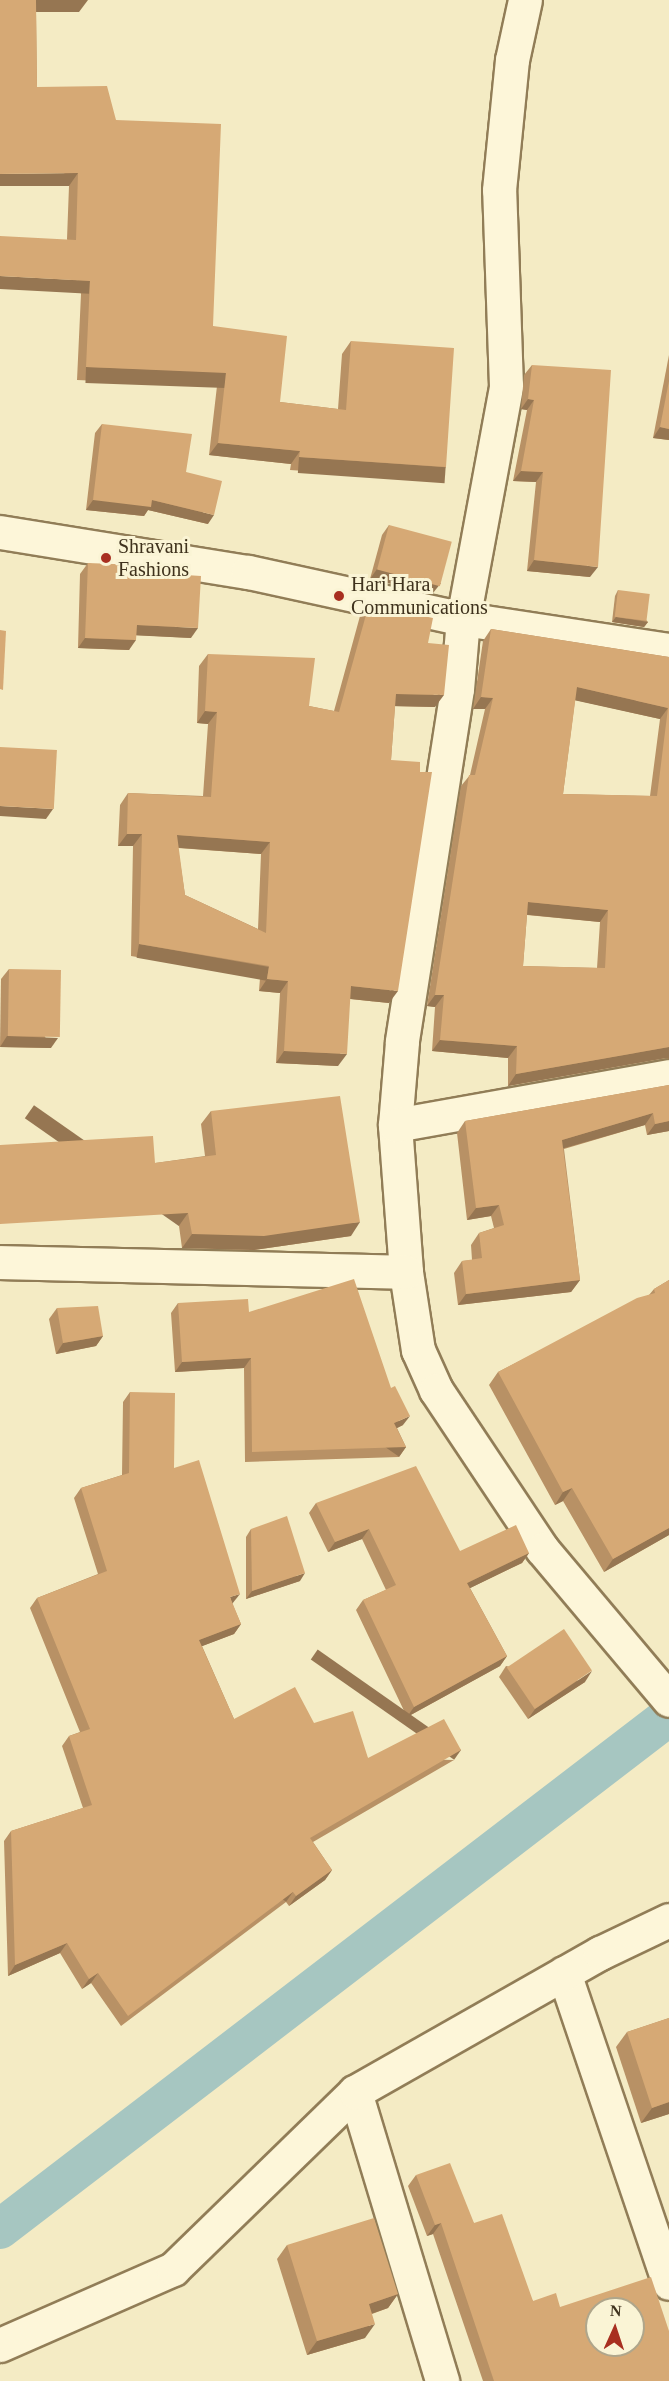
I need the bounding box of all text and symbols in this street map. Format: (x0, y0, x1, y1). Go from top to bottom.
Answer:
place label: Shravani Fashions (118, 534, 189, 581)
marker: Shravani Fashions (99, 551, 113, 565)
place label: Hari Hara Communications (351, 572, 488, 619)
marker: Hari Hara Communications (332, 589, 346, 603)
north arrow (585, 2297, 645, 2357)
text: N (610, 2302, 622, 2319)

